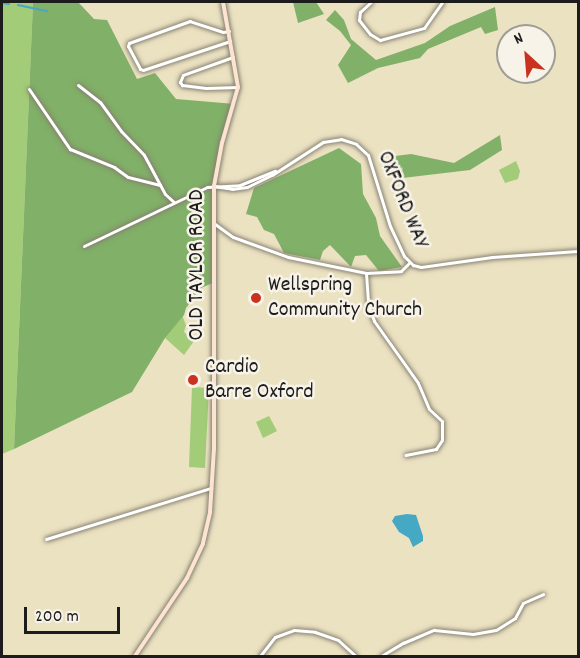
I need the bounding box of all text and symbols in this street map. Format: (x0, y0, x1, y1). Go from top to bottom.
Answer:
north arrow (496, 24, 556, 84)
text: N (510, 27, 527, 51)
street label: OXFORD WAY (371, 147, 433, 253)
street label: OLD TAYLOR ROAD (185, 190, 211, 340)
place label: Wellspring Community Church (268, 272, 422, 324)
marker: Wellspring Community Church (249, 291, 263, 305)
place label: Cardio Barre Oxford (205, 354, 314, 406)
marker: Cardio Barre Oxford (186, 373, 200, 387)
scale bar (27, 595, 123, 633)
text: 200 m (35, 605, 79, 630)

